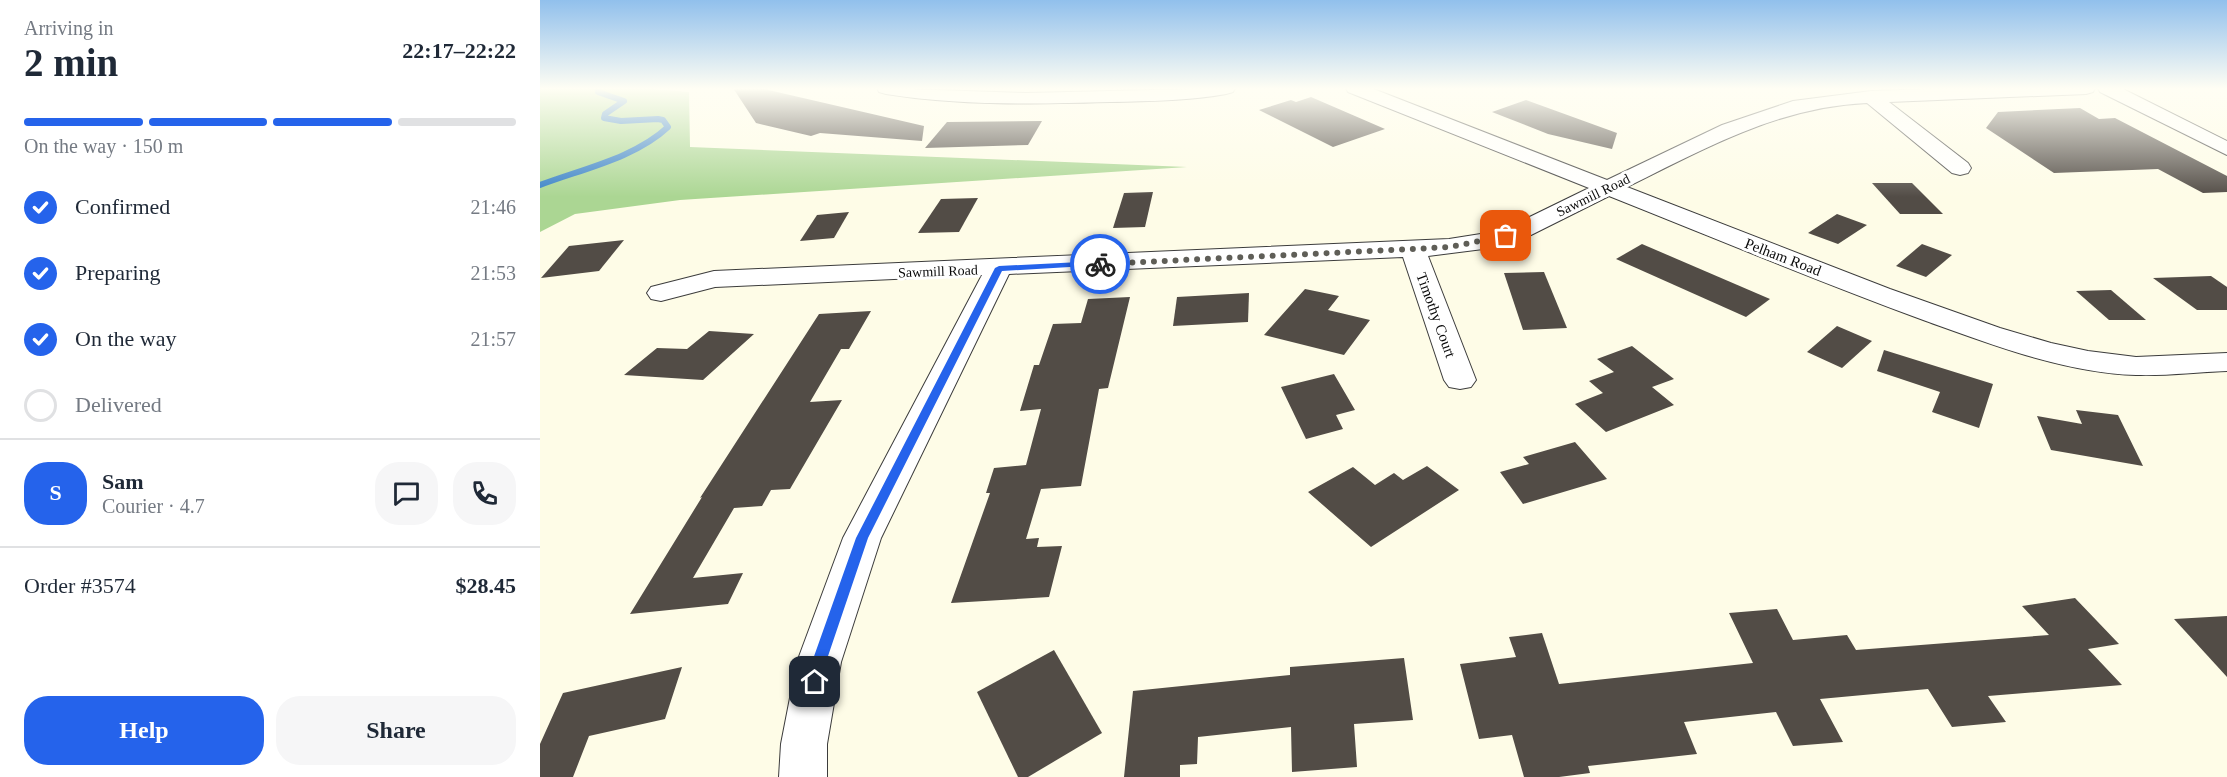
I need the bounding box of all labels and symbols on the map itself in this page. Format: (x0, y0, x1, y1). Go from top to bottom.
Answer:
street label: Sawmill Road (1554, 171, 1632, 220)
pin (1480, 210, 1531, 261)
courier (1070, 234, 1130, 294)
street label: Pelham Road (1743, 235, 1824, 279)
street label: Sawmill Road (898, 263, 978, 280)
street label: Timothy Court (1413, 270, 1459, 360)
pin (789, 656, 840, 707)

